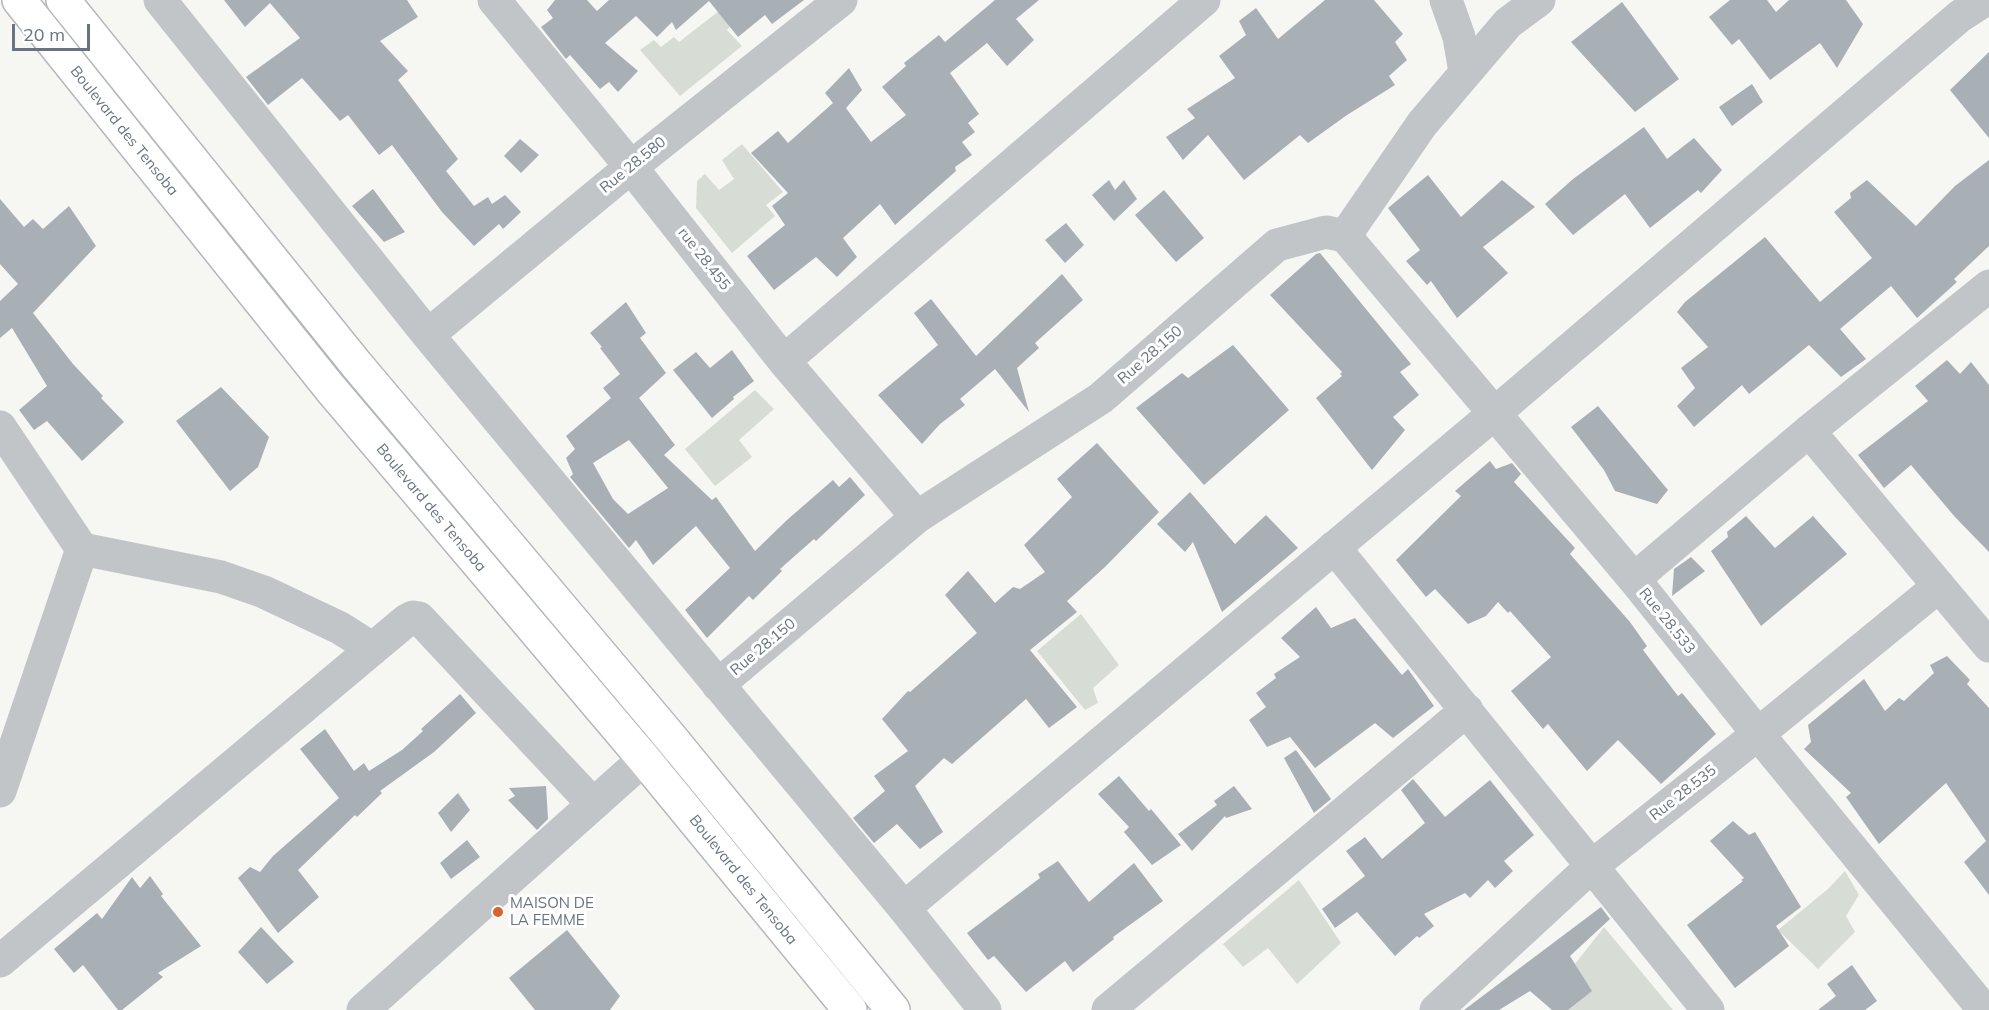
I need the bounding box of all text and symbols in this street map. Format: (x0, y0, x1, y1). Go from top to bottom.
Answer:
scale bar (15, 12, 93, 50)
text: 20 m (23, 23, 65, 46)
street label: Boulevard des Tensoba (66, 63, 182, 199)
street label: Rue 28.580 (596, 133, 670, 197)
street label: rue 28.455 (674, 224, 734, 294)
street label: Rue 28.150 (1114, 322, 1186, 388)
street label: Boulevard des Tensoba (372, 440, 490, 576)
street label: Rue 28.533 (1635, 584, 1699, 658)
street label: Rue 28.150 (727, 615, 799, 679)
street label: Rue 28.535 (1646, 761, 1720, 825)
street label: Boulevard des Tensoba (685, 812, 801, 948)
place label: MAISON DE LA FEMME (510, 894, 594, 929)
marker: MAISON DE LA FEMME (491, 905, 505, 919)

